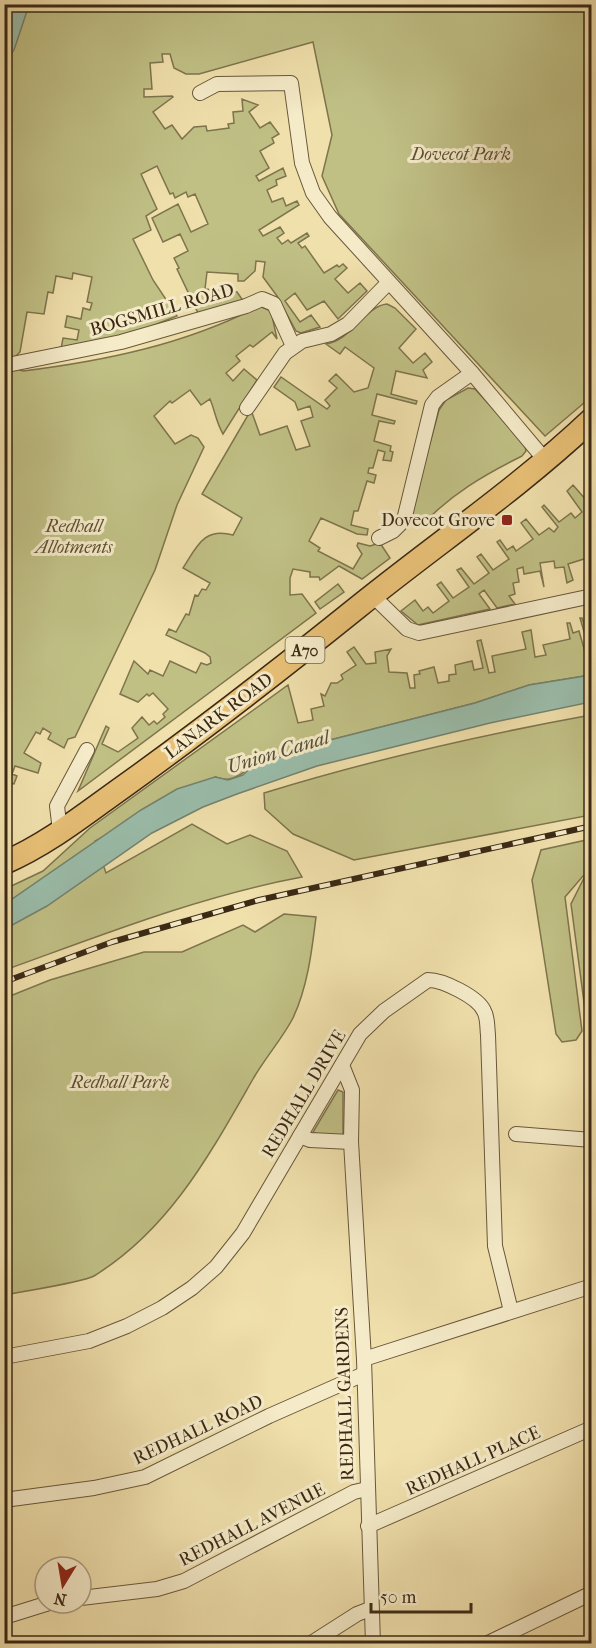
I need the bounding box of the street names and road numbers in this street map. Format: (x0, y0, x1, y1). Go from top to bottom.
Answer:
street label: BOGSMILL ROAD (88, 279, 236, 341)
road number: A70 (286, 637, 324, 663)
street label: LANARK ROAD (161, 669, 277, 763)
street label: REDHALL DRIVE (258, 1026, 350, 1162)
street label: REDHALL GARDENS (331, 1307, 359, 1481)
street label: REDHALL ROAD (130, 1391, 266, 1469)
street label: REDHALL PLACE (402, 1422, 544, 1500)
street label: REDHALL AVENUE (176, 1479, 328, 1571)

